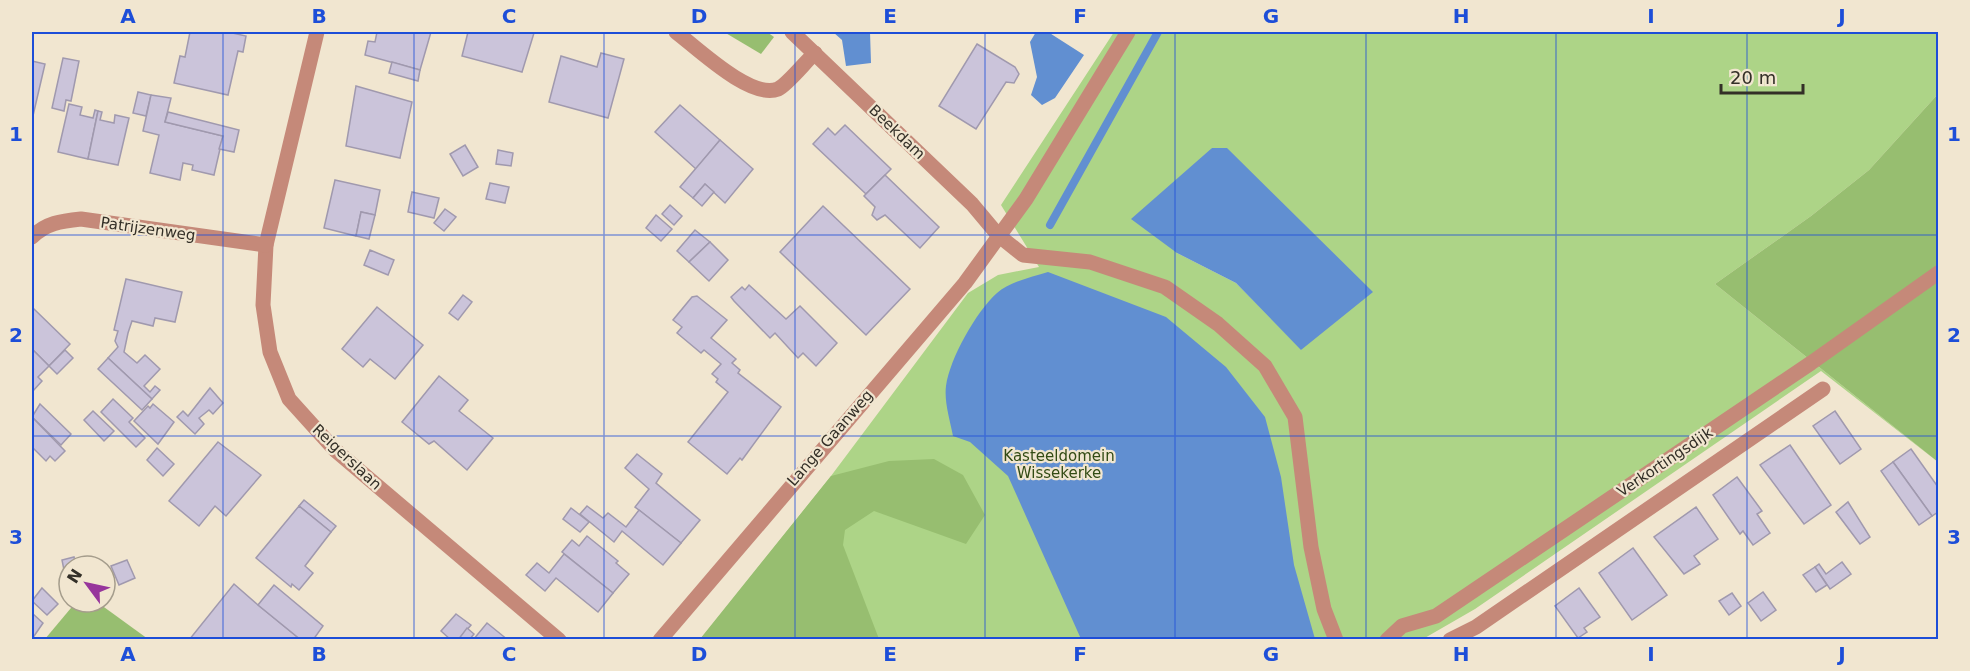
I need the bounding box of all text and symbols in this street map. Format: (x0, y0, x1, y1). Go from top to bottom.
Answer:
text: A (120, 4, 136, 28)
text: B (311, 4, 327, 28)
text: C (502, 4, 516, 28)
text: D (691, 4, 707, 28)
text: E (883, 4, 897, 28)
text: F (1073, 4, 1087, 28)
text: G (1263, 4, 1279, 28)
text: H (1453, 4, 1469, 28)
text: I (1647, 4, 1655, 28)
text: J (1836, 4, 1846, 28)
scale bar (1721, 57, 1804, 95)
text: 20 m (1730, 67, 1776, 88)
street label: Beekdam (865, 101, 929, 163)
text: 1 (9, 122, 23, 146)
text: 1 (1947, 122, 1961, 146)
street label: Patrijzenweg (99, 213, 197, 245)
text: 2 (9, 323, 23, 347)
text: 2 (1947, 323, 1961, 347)
street label: Lange Gaanweg (783, 386, 877, 490)
street label: Reigerslaan (309, 420, 385, 494)
street label: Verkortingsdijk (1614, 423, 1716, 501)
park label: Kasteeldomein Wissekerke (1003, 447, 1115, 482)
text: 3 (9, 525, 23, 549)
text: 3 (1947, 525, 1961, 549)
north arrow (57, 554, 117, 614)
text: N (63, 565, 86, 587)
text: A (120, 642, 136, 666)
text: B (311, 642, 327, 666)
text: C (502, 642, 516, 666)
text: D (691, 642, 707, 666)
text: E (883, 642, 897, 666)
text: F (1073, 642, 1087, 666)
text: G (1263, 642, 1279, 666)
text: H (1453, 642, 1469, 666)
text: I (1647, 642, 1655, 666)
text: J (1836, 642, 1846, 666)

